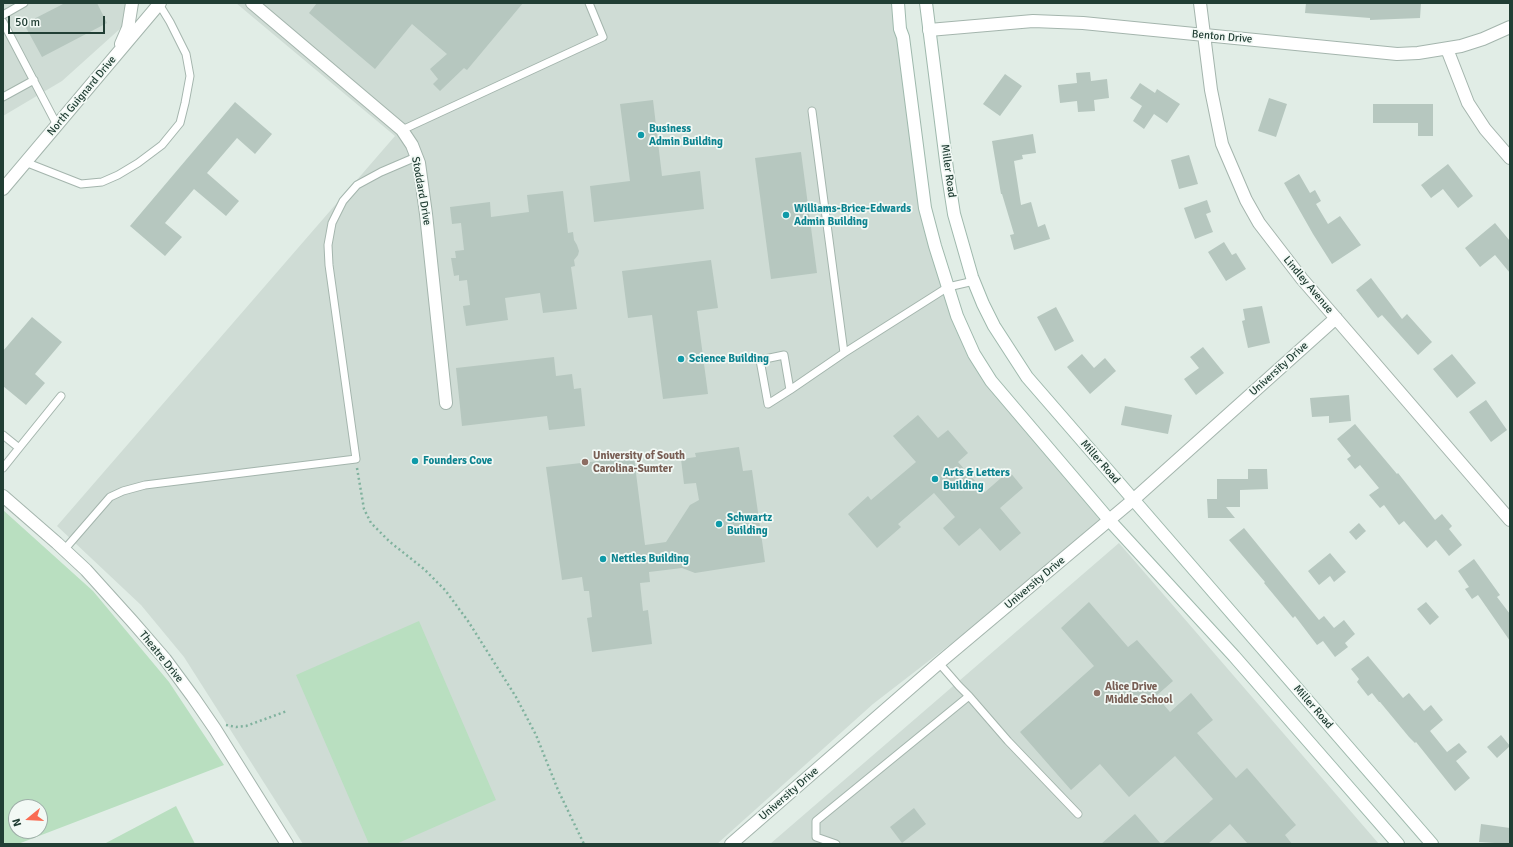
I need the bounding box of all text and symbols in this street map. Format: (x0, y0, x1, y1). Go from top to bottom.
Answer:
scale bar (10, 8, 107, 34)
text: 50 m (15, 15, 40, 30)
street label: Benton Drive (1191, 28, 1253, 46)
street label: North Guignard Drive (45, 53, 119, 139)
place label: Business Admin Building (649, 122, 723, 148)
marker: Business Admin Building (636, 130, 646, 140)
street label: Miller Road (938, 144, 958, 198)
street label: Stoddard Drive (408, 156, 434, 226)
place label: Williams-Brice-Edwards Admin Building (794, 202, 911, 228)
marker: Williams-Brice-Edwards Admin Building (781, 210, 791, 220)
street label: Lindley Avenue (1280, 254, 1336, 316)
street label: University Drive (1247, 339, 1311, 399)
place label: Science Building (689, 352, 769, 366)
marker: Science Building (676, 354, 686, 364)
street label: Miller Road (1077, 437, 1123, 487)
place label: University of South Carolina-Sumter (593, 449, 685, 475)
place label: Founders Cove (423, 454, 492, 468)
marker: Founders Cove (410, 456, 420, 466)
marker: University of South Carolina-Sumter (580, 457, 590, 467)
place label: Arts & Letters Building (943, 466, 1010, 492)
marker: Arts & Letters Building (930, 474, 940, 484)
place label: Schwartz Building (727, 511, 772, 537)
marker: Schwartz Building (714, 519, 724, 529)
place label: Nettles Building (611, 552, 689, 566)
marker: Nettles Building (598, 554, 608, 564)
street label: University Drive (1002, 554, 1068, 612)
street label: Theatre Drive (136, 629, 186, 685)
place label: Alice Drive Middle School (1105, 680, 1173, 706)
street label: Miller Road (1290, 682, 1336, 732)
marker: Alice Drive Middle School (1092, 688, 1102, 698)
street label: University Drive (757, 765, 821, 823)
north arrow (8, 799, 48, 839)
text: N (10, 817, 24, 828)

